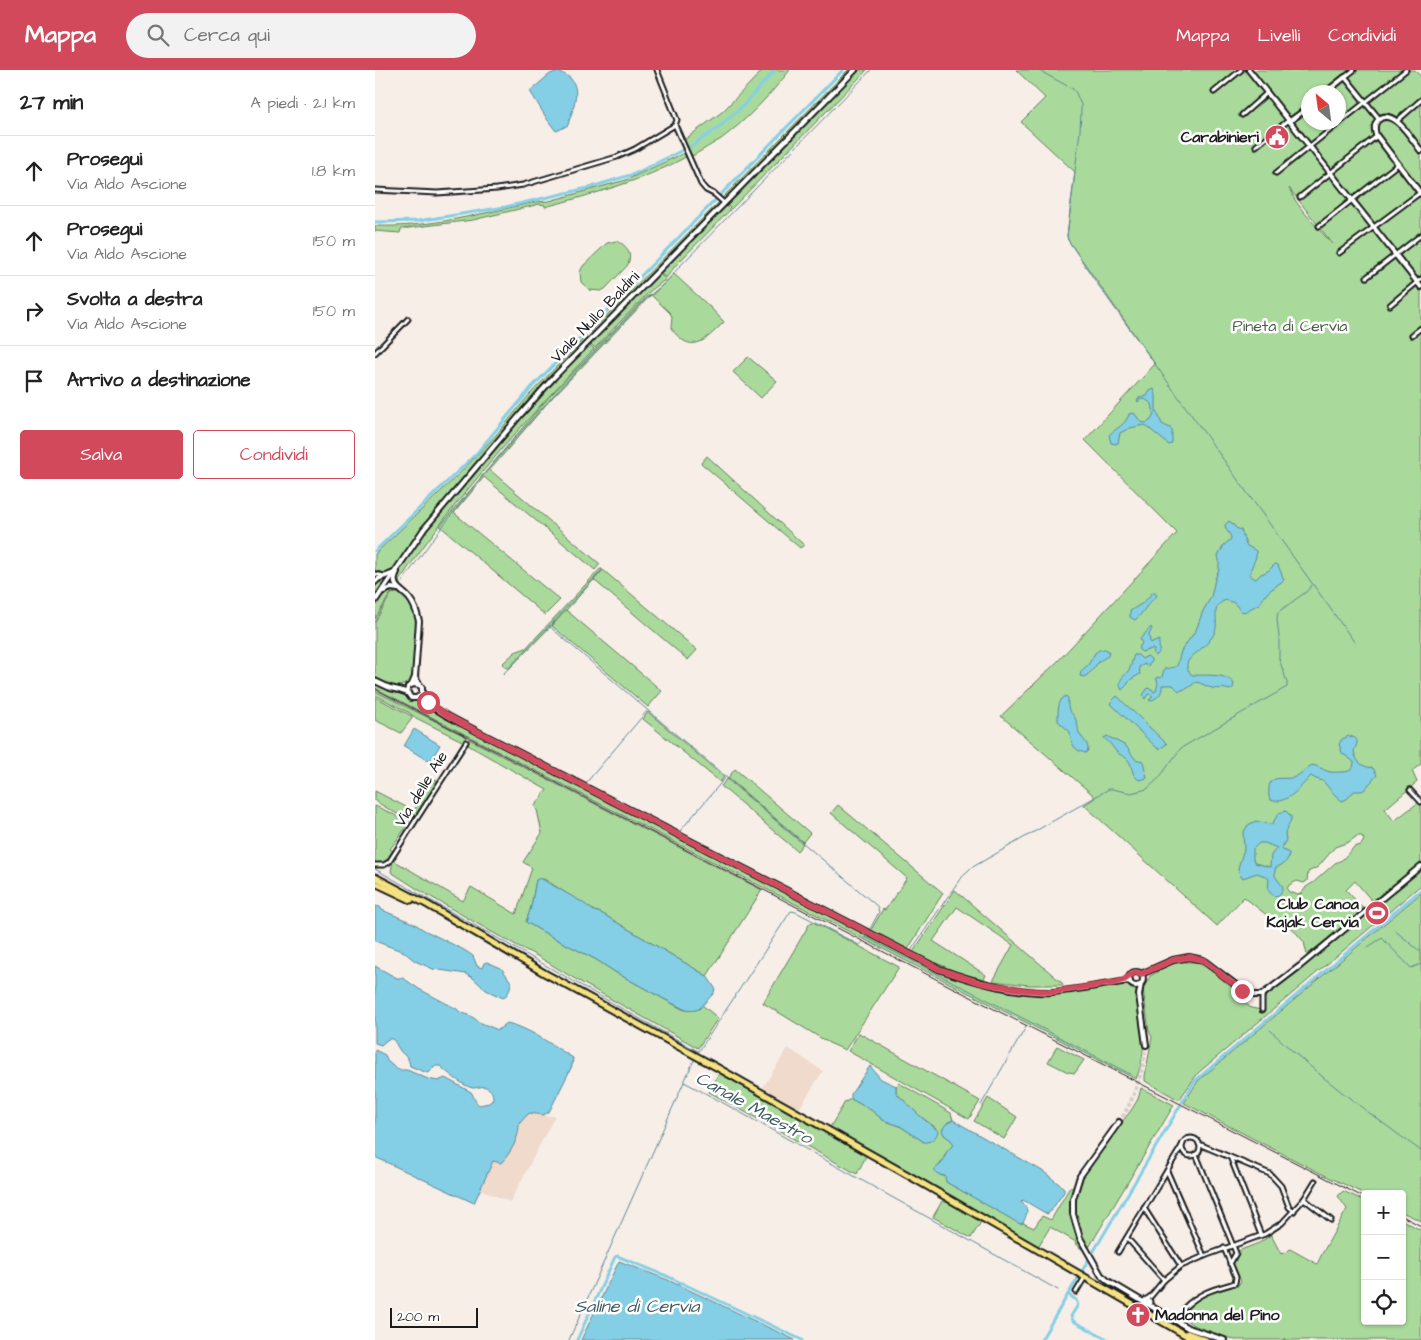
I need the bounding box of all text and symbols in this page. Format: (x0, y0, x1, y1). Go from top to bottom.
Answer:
search box (126, 13, 476, 58)
text: Mappa (25, 18, 96, 52)
icon: search (144, 21, 172, 49)
text: Cerca qui (184, 22, 270, 49)
text: Mappa (1176, 23, 1230, 48)
text: Livelli (1258, 23, 1300, 48)
text: Condividi (1328, 23, 1396, 48)
north arrow (1301, 85, 1346, 130)
text: 27 min (20, 88, 83, 117)
text: A piedi · 2.1 km (251, 92, 355, 114)
public building icon: Carabinieri (1264, 124, 1290, 150)
place label: Carabinieri (1181, 126, 1260, 148)
text: Prosegui (67, 146, 142, 173)
icon: ahead (20, 157, 48, 185)
text: 1.8 km (312, 160, 355, 182)
text: Via Aldo Ascione (67, 173, 187, 195)
text: Prosegui (67, 216, 142, 243)
icon: ahead (20, 227, 48, 255)
text: 150 m (313, 230, 355, 252)
text: Via Aldo Ascione (67, 243, 187, 265)
street label: Viale Nullo Baldini (545, 266, 645, 368)
text: Svolta a destra (67, 286, 202, 313)
icon: right (20, 297, 48, 325)
text: 150 m (313, 300, 355, 322)
text: Via Aldo Ascione (67, 313, 187, 335)
park label: Pineta di Cervia (1233, 315, 1348, 337)
icon: arrive (20, 367, 48, 395)
text: Arrivo a destinazione (67, 367, 250, 394)
button: Salva (20, 430, 183, 479)
button: Condividi (193, 430, 355, 479)
route start (417, 691, 440, 714)
street label: Via delle Aie (389, 747, 453, 831)
place label: Club Canoa Kajak Cervia (1266, 893, 1360, 933)
sports icon: Club Canoa Kajak Cervia (1364, 900, 1390, 926)
route end (1231, 980, 1254, 1003)
water label: Canale Maestro (691, 1066, 819, 1151)
map controls (1361, 1190, 1406, 1325)
button: + (1361, 1190, 1406, 1235)
button: − (1361, 1235, 1406, 1280)
button: locate (1361, 1280, 1406, 1325)
water label: Saline di Cervia (574, 1294, 700, 1319)
church icon: Madonna del Pino (1125, 1302, 1151, 1328)
place label: Madonna del Pino (1155, 1304, 1281, 1326)
scale bar (390, 1305, 477, 1328)
text: 200 m (397, 1307, 439, 1327)

